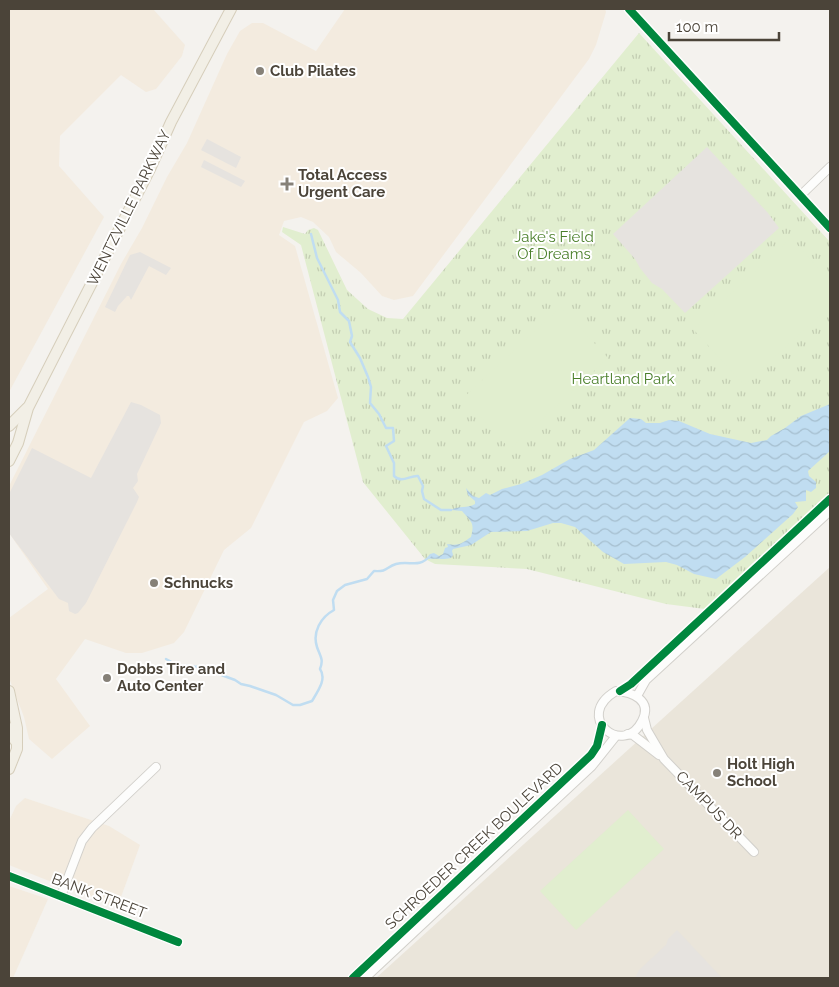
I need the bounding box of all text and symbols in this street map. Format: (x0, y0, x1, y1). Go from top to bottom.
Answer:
scale bar (669, 10, 779, 42)
text: 100 m (676, 18, 718, 36)
place label: Club Pilates (270, 62, 356, 80)
marker: Club Pilates (254, 65, 266, 77)
street label: WENTZVILLE PARKWAY (83, 127, 175, 289)
place label: Total Access Urgent Care (298, 166, 387, 201)
marker: Total Access Urgent Care (280, 177, 294, 191)
park label: Jake's Field Of Dreams (514, 228, 594, 263)
park label: Heartland Park (571, 370, 675, 388)
place label: Schnucks (164, 574, 233, 592)
marker: Schnucks (148, 577, 160, 589)
place label: Dobbs Tire and Auto Center (117, 660, 225, 695)
marker: Dobbs Tire and Auto Center (101, 672, 113, 684)
place label: Holt High School (727, 755, 795, 790)
street label: SCHROEDER CREEK BOULEVARD (381, 759, 567, 933)
street label: CAMPUS DR (672, 767, 746, 843)
marker: Holt High School (711, 767, 723, 779)
street label: BANK STREET (49, 870, 149, 922)

